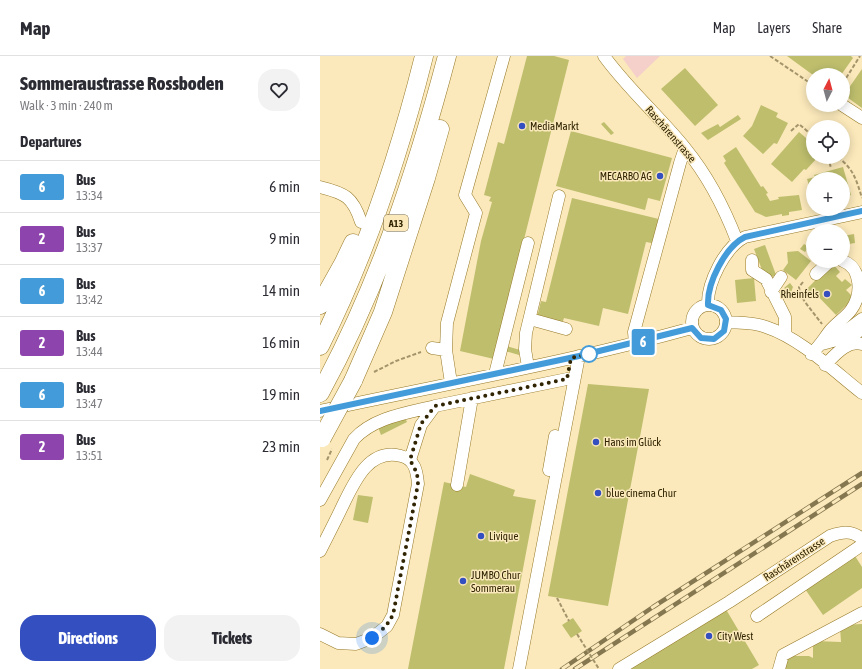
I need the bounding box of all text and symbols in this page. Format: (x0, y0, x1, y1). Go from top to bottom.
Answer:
text: Map (20, 17, 51, 39)
text: Map (713, 20, 735, 36)
text: Layers (757, 20, 790, 36)
text: Share (812, 20, 842, 36)
north arrow (806, 68, 850, 112)
map controls (806, 68, 850, 268)
button: heart (258, 69, 300, 111)
text: Sommeraustrasse Rossboden (20, 72, 224, 94)
text: Walk · 3 min · 240 m (20, 98, 113, 113)
street label: Raschärenstrasse (643, 103, 699, 165)
place label: MediaMarkt (530, 120, 579, 132)
button: locate (806, 120, 850, 164)
marker: MediaMarkt (517, 121, 527, 131)
text: Departures (20, 133, 82, 150)
place label: MECARBO AG (600, 170, 652, 182)
text: Bus (76, 171, 96, 188)
marker: MECARBO AG (655, 171, 665, 181)
button: + (806, 172, 850, 216)
text: 6 min (269, 178, 300, 195)
text: 6 (39, 179, 45, 195)
text: 13:34 (76, 188, 103, 203)
road number: A13 (384, 215, 408, 231)
text: Bus (76, 223, 96, 240)
button: − (806, 224, 850, 268)
text: 9 min (269, 230, 300, 247)
text: 2 (39, 231, 45, 247)
text: 13:37 (76, 240, 103, 255)
text: Bus (76, 275, 96, 292)
text: 14 min (262, 282, 300, 299)
text: 6 (39, 283, 45, 299)
place label: Rheinfels (780, 288, 819, 300)
marker: Rheinfels (822, 289, 832, 299)
text: 13:42 (76, 292, 103, 307)
text: Bus (76, 327, 96, 344)
line badge: 6 (630, 329, 656, 355)
text: 16 min (262, 334, 300, 351)
text: 6 (640, 334, 646, 350)
text: 2 (39, 335, 45, 351)
text: 13:44 (76, 344, 103, 359)
unlabelled marker (580, 345, 598, 363)
text: Bus (76, 379, 96, 396)
text: 19 min (262, 386, 300, 403)
text: 6 (39, 387, 45, 403)
text: 13:47 (76, 396, 103, 411)
text: Bus (76, 431, 96, 448)
place label: Hans im Glück (604, 436, 661, 448)
marker: Hans im Glück (591, 437, 601, 447)
text: 23 min (262, 438, 300, 455)
text: 2 (39, 439, 45, 455)
text: 13:51 (76, 448, 103, 463)
place label: blue cinema Chur (606, 487, 677, 499)
marker: blue cinema Chur (593, 488, 603, 498)
place label: Livique (489, 530, 518, 542)
marker: Livique (476, 531, 486, 541)
street label: Raschärenstrasse (761, 535, 827, 583)
place label: JUMBO Chur Sommerau (471, 569, 521, 594)
marker: JUMBO Chur Sommerau (458, 576, 468, 586)
button: Directions (20, 615, 156, 661)
button: Tickets (164, 615, 300, 661)
your location (362, 628, 382, 648)
place label: City West (717, 630, 753, 642)
marker: City West (704, 631, 714, 641)

